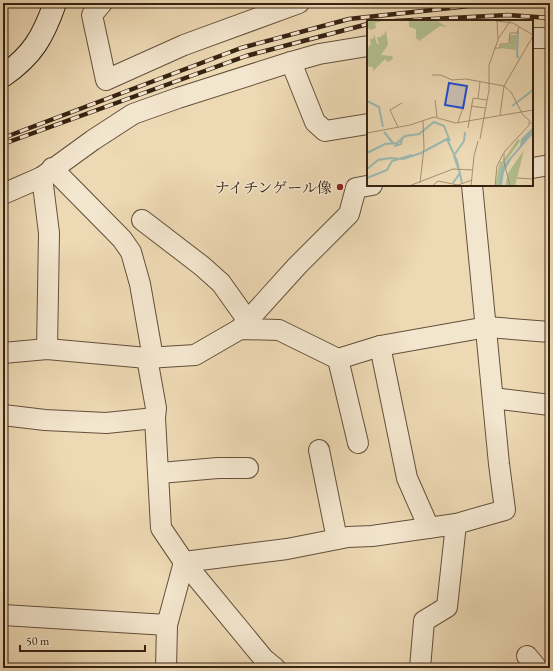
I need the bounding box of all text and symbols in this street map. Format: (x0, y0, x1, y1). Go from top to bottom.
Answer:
inset map (367, 20, 533, 186)
place label: ナイチンゲール像 (214, 178, 332, 197)
marker: ナイチンゲール像 (335, 182, 345, 192)
scale bar (20, 627, 145, 653)
text: 50 m (26, 633, 50, 649)

